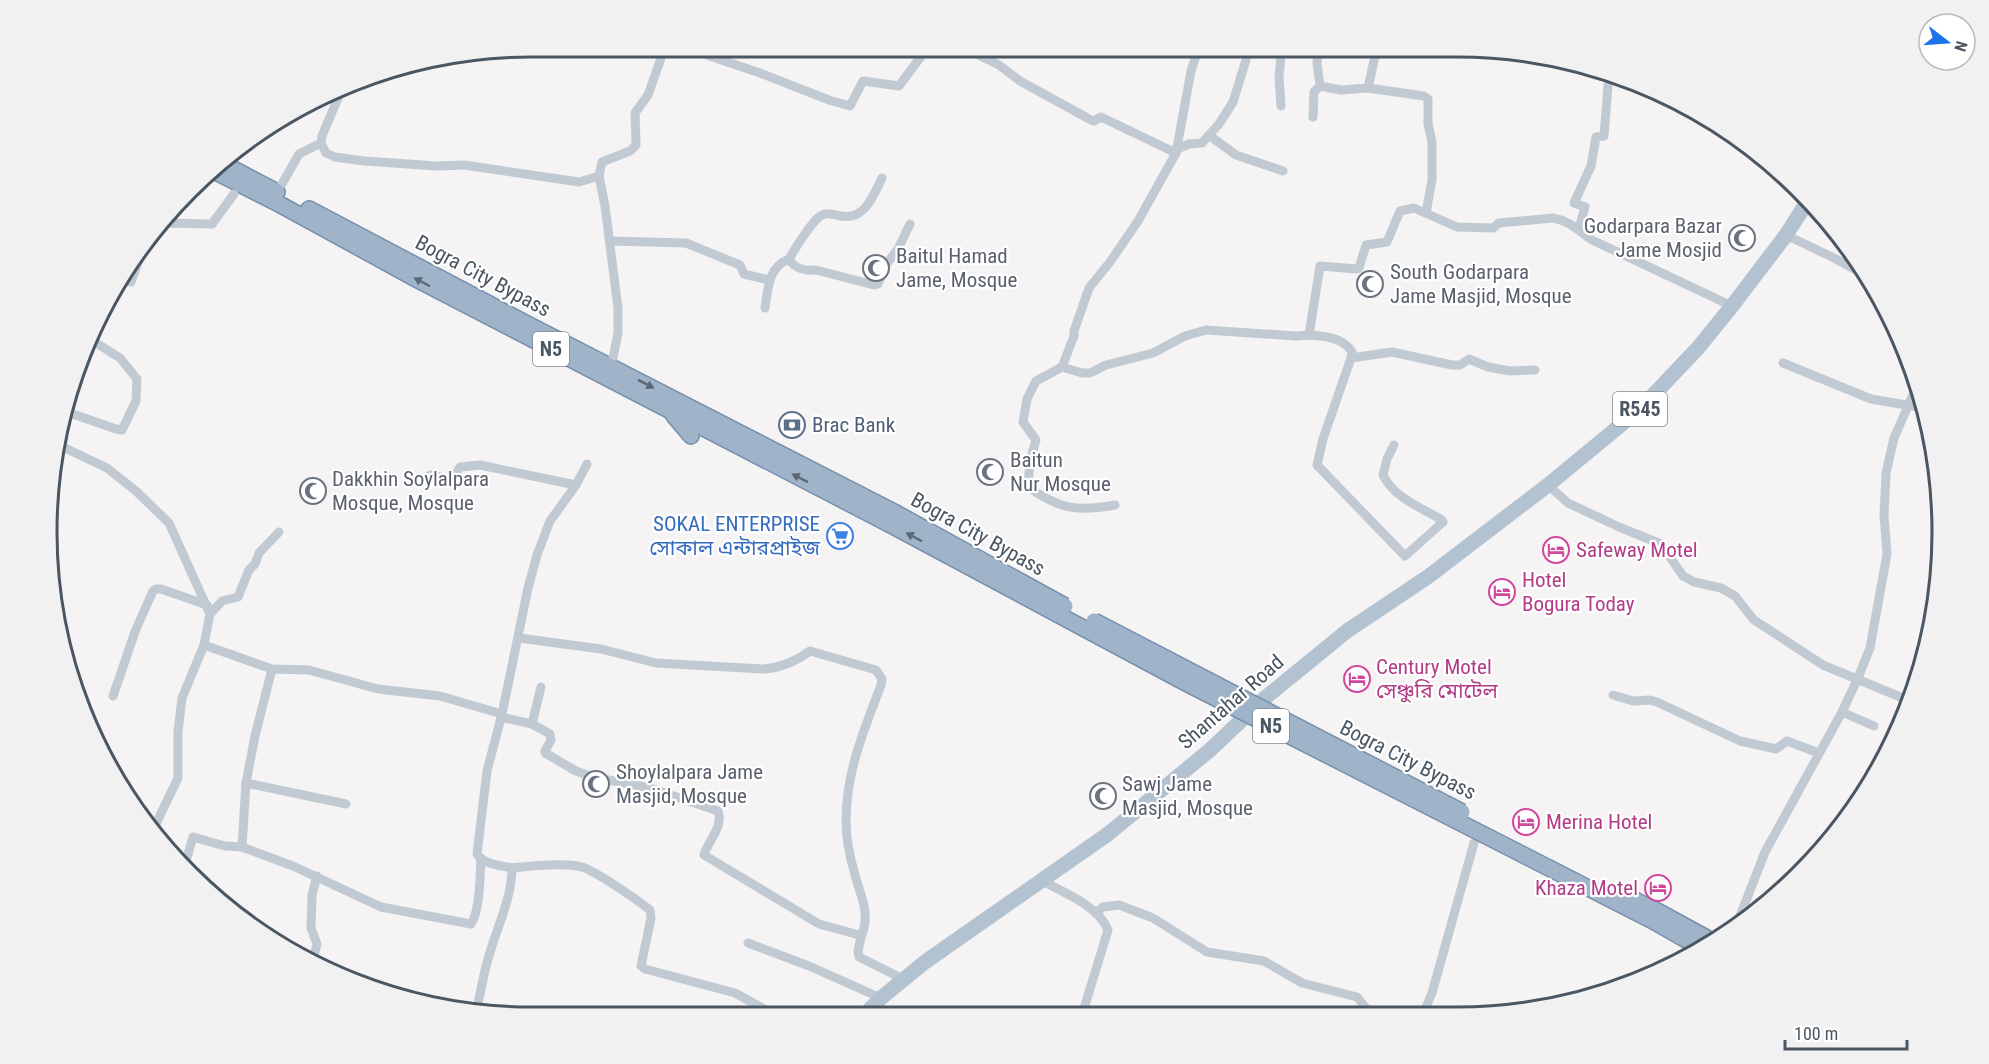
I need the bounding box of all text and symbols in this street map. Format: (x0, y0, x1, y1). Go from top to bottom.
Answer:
north arrow (1917, 12, 1977, 72)
text: N (1950, 39, 1971, 54)
place label: Godarpara Bazar Jame Mosjid (1584, 214, 1722, 262)
mosque icon: Godarpara Bazar Jame Mosjid (1727, 223, 1757, 253)
street label: Bogra City Bypass (411, 230, 555, 322)
place label: Baitul Hamad Jame, Mosque (896, 244, 1017, 292)
mosque icon: Baitul Hamad Jame, Mosque (861, 253, 891, 283)
place label: South Godarpara Jame Masjid, Mosque (1390, 260, 1572, 308)
mosque icon: South Godarpara Jame Masjid, Mosque (1355, 269, 1385, 299)
one-way arrow (413, 277, 430, 287)
road number: N5 (533, 332, 569, 366)
one-way arrow (637, 379, 654, 389)
road number: R545 (1613, 392, 1667, 426)
bank icon: Brac Bank (777, 410, 807, 440)
place label: Brac Bank (812, 413, 896, 437)
place label: Baitun Nur Mosque (1010, 448, 1111, 496)
mosque icon: Baitun Nur Mosque (975, 457, 1005, 487)
place label: Dakkhin Soylalpara Mosque, Mosque (332, 467, 489, 515)
one-way arrow (792, 473, 809, 483)
mosque icon: Dakkhin Soylalpara Mosque, Mosque (298, 476, 328, 506)
street label: Bogra City Bypass (907, 487, 1049, 581)
place label: SOKAL ENTERPRISE সোকাল এন্টারপ্রাইজ (649, 512, 821, 560)
supermarket icon: SOKAL ENTERPRISE সোকাল এন্টারপ্রাইজ (825, 521, 855, 551)
one-way arrow (905, 532, 922, 542)
hotel icon: Safeway Motel (1541, 535, 1571, 565)
place label: Safeway Motel (1576, 538, 1698, 562)
place label: Hotel Bogura Today (1522, 568, 1635, 616)
hotel icon: Hotel Bogura Today (1487, 577, 1517, 607)
street label: Shantahar Road (1174, 650, 1288, 754)
place label: Century Motel সেঞ্চুরি মোটেল (1376, 655, 1499, 703)
hotel icon: Century Motel সেঞ্চুরি মোটেল (1342, 664, 1372, 694)
road number: N5 (1253, 709, 1289, 743)
street label: Bogra City Bypass (1336, 715, 1480, 805)
place label: Shoylalpara Jame Masjid, Mosque (616, 760, 763, 808)
mosque icon: Shoylalpara Jame Masjid, Mosque (581, 769, 611, 799)
place label: Sawj Jame Masjid, Mosque (1122, 772, 1253, 820)
mosque icon: Sawj Jame Masjid, Mosque (1088, 781, 1118, 811)
hotel icon: Merina Hotel (1511, 807, 1541, 837)
place label: Merina Hotel (1546, 810, 1652, 834)
hotel icon: Khaza Motel (1643, 873, 1673, 903)
place label: Khaza Motel (1535, 876, 1638, 900)
scale bar (1785, 1013, 1906, 1051)
text: 100 m (1794, 1023, 1838, 1044)

